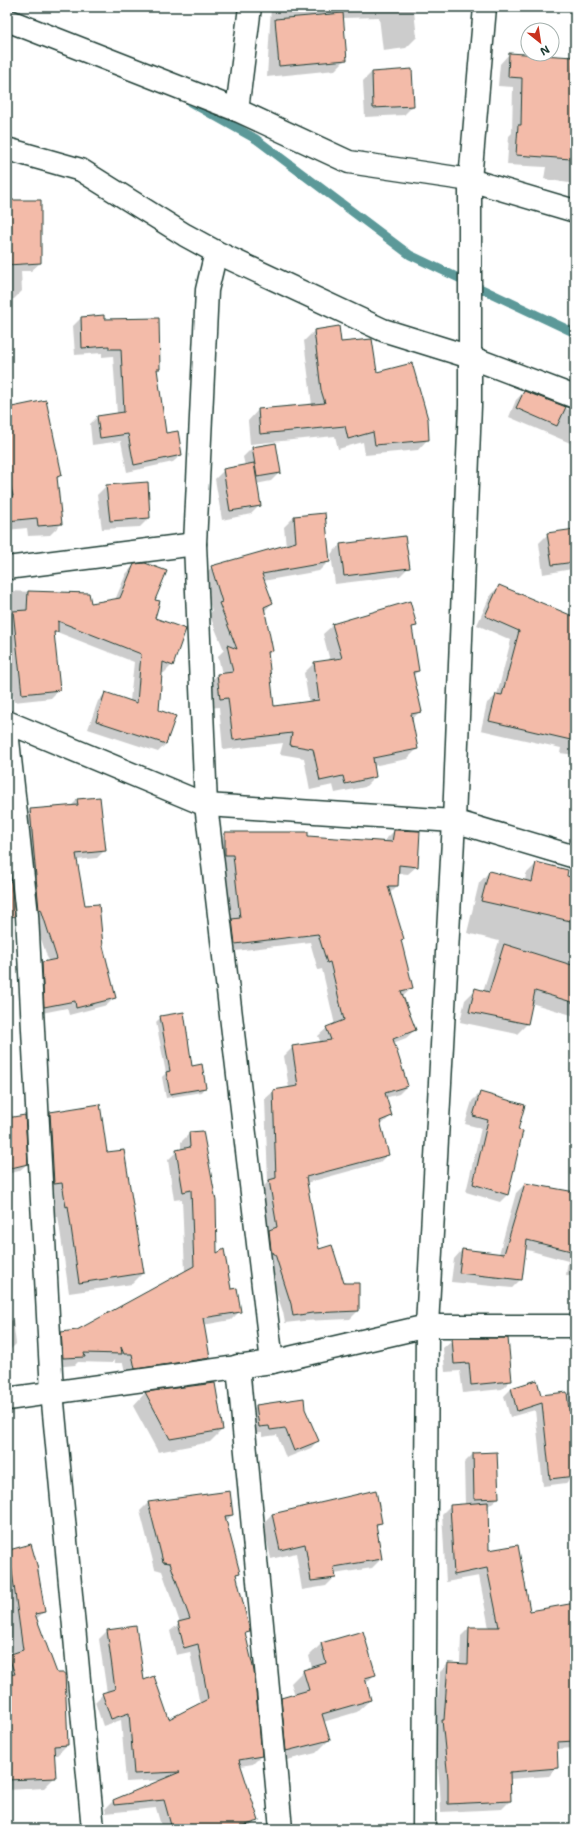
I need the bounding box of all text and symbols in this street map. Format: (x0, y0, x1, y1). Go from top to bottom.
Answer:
north arrow (520, 22, 560, 62)
text: N (537, 42, 552, 59)

